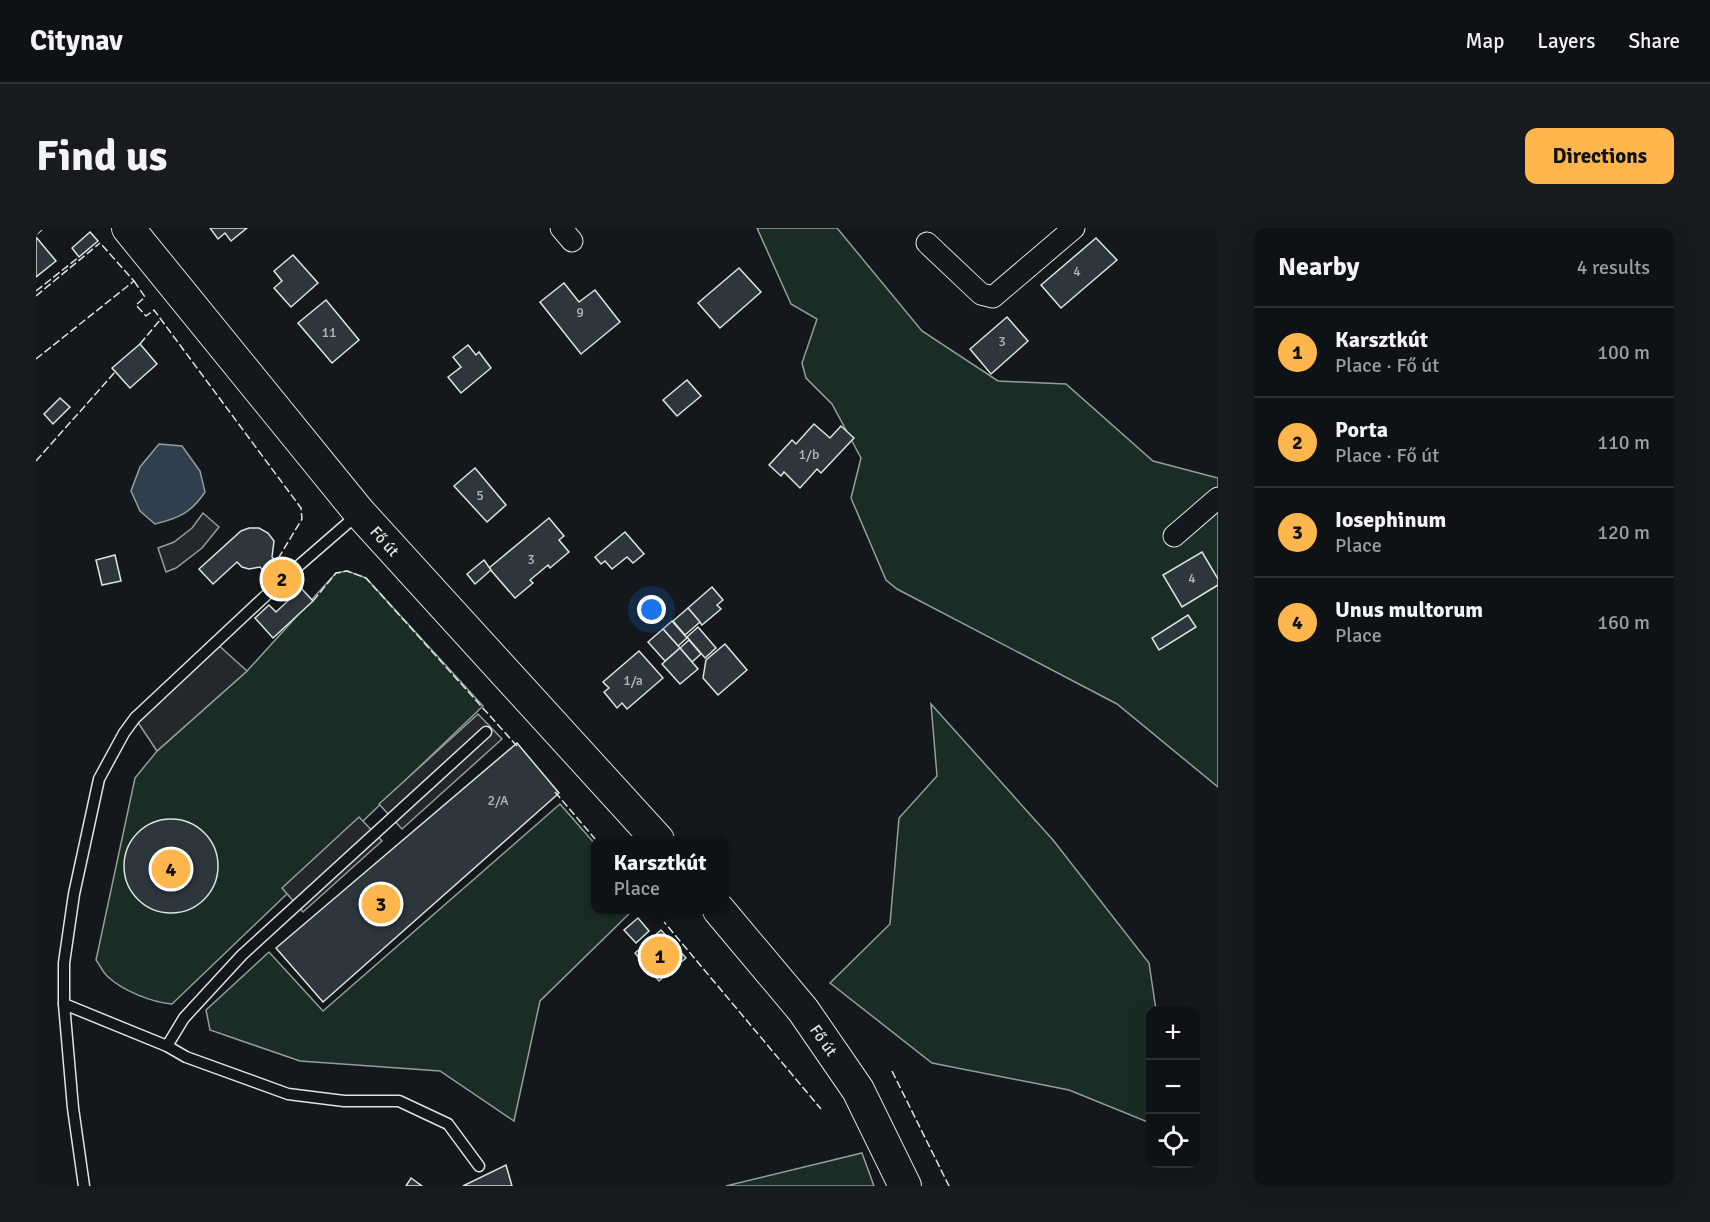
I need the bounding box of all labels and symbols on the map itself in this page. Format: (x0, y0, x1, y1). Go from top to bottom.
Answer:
house number: 4 (1073, 263, 1081, 280)
house number: 9 (576, 304, 584, 321)
house number: 11 (321, 324, 337, 341)
house number: 3 (998, 333, 1006, 350)
house number: 1/b (799, 446, 819, 463)
house number: 5 (476, 487, 484, 504)
street label: Fő út (365, 522, 403, 561)
house number: 3 (527, 551, 535, 568)
pin: 2 (262, 556, 302, 602)
house number: 4 (1188, 570, 1196, 587)
your location (637, 595, 666, 624)
house number: 1/a (623, 672, 643, 689)
house number: 2/A (488, 792, 509, 809)
pin: 4 (152, 846, 190, 892)
pin: 3 (362, 882, 400, 926)
pin: 1 (640, 934, 680, 978)
street label: Fő út (805, 1021, 841, 1061)

